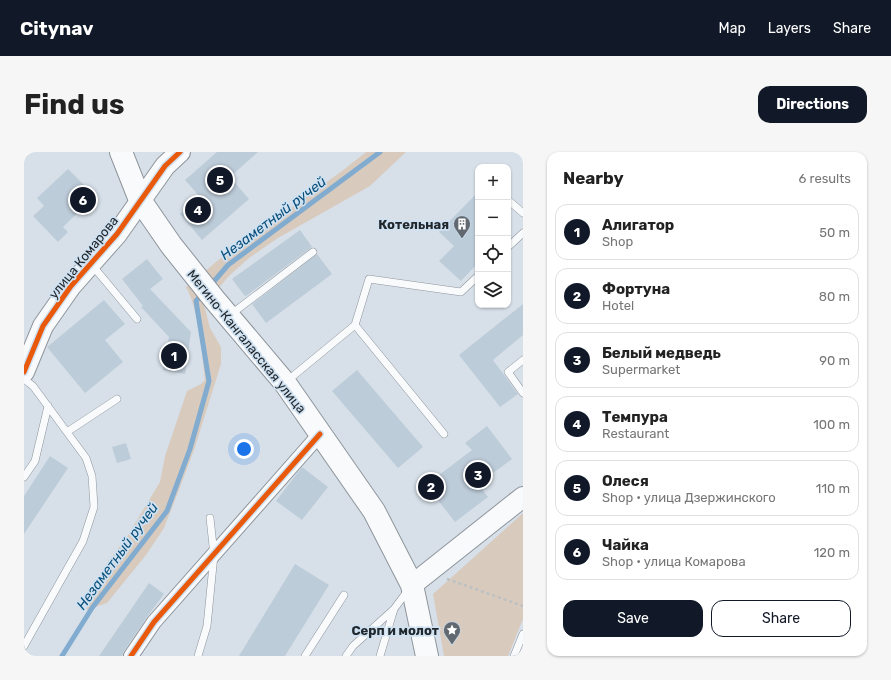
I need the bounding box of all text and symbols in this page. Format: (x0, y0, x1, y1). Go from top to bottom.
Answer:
text: Citynav (20, 17, 93, 40)
text: Map (719, 20, 746, 37)
text: Layers (768, 20, 811, 37)
text: Share (833, 20, 871, 37)
button: Directions (758, 86, 867, 123)
text: Find us (24, 88, 124, 121)
map controls (475, 164, 511, 308)
button: + (475, 164, 511, 200)
pin: 5 (207, 165, 233, 195)
text: Nearby (563, 168, 624, 188)
text: 6 results (799, 171, 851, 186)
water label: Незаметный ручей (217, 173, 330, 264)
pin: 6 (70, 185, 96, 215)
pin: 4 (185, 195, 211, 225)
button: − (475, 200, 511, 236)
street label: улица Комарова (46, 213, 121, 302)
building icon: Котельная (452, 214, 472, 239)
text: Алигатор (602, 216, 674, 234)
place label: Котельная (378, 217, 449, 232)
text: 1 (574, 225, 580, 240)
text: 50 m (819, 225, 850, 240)
text: Shop (602, 234, 633, 249)
button: locate (475, 236, 511, 272)
street label: Мегино-Кангаласская улица (184, 267, 309, 416)
button: layers (475, 272, 511, 308)
text: Фортуна (602, 280, 670, 298)
text: 2 (573, 289, 581, 304)
text: 80 m (819, 289, 850, 304)
text: Hotel (602, 298, 634, 313)
pin: 1 (161, 341, 187, 371)
text: Белый медведь (602, 344, 721, 362)
text: 3 (573, 353, 581, 368)
text: 90 m (819, 353, 850, 368)
text: Supermarket (602, 362, 680, 377)
text: Темпура (602, 408, 668, 426)
text: 4 (573, 417, 581, 432)
text: 100 m (813, 417, 850, 432)
text: Restaurant (602, 426, 669, 441)
your location (234, 439, 254, 459)
pin: 3 (465, 460, 491, 490)
pin: 2 (418, 472, 444, 502)
text: Олеся (602, 472, 649, 490)
text: 5 (573, 481, 581, 496)
text: 110 m (816, 481, 850, 496)
text: Shop · улица Дзержинского (602, 490, 776, 505)
water label: Незаметный ручей (73, 499, 162, 613)
text: Чайка (602, 536, 649, 554)
text: 6 (573, 545, 581, 560)
text: 120 m (814, 545, 850, 560)
text: Shop · улица Комарова (602, 554, 746, 569)
button: Save (563, 600, 703, 637)
button: Share (711, 600, 851, 637)
place icon: Серп и молот (442, 620, 462, 645)
place label: Серп и молот (351, 623, 439, 638)

